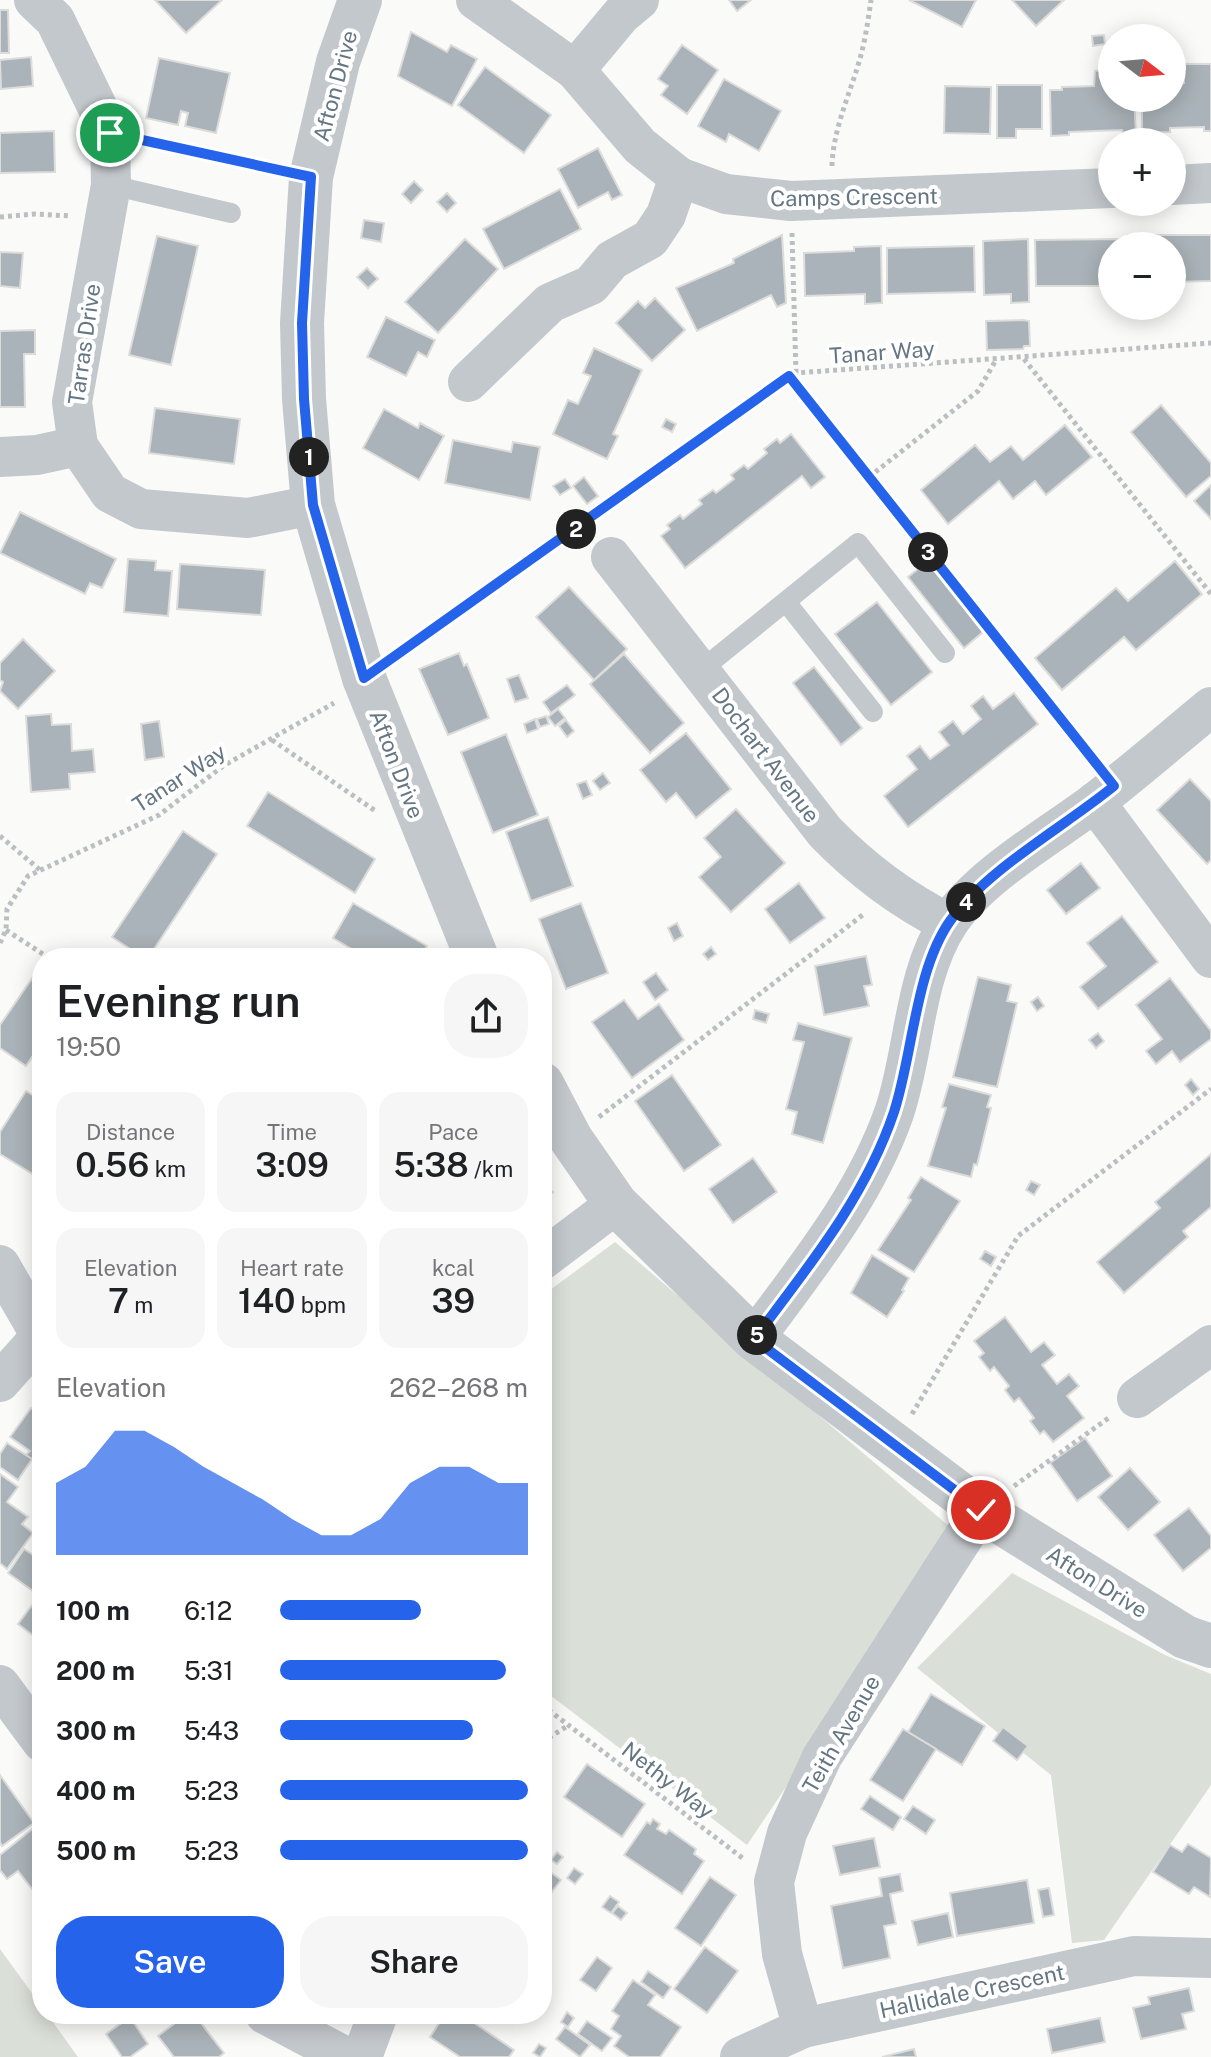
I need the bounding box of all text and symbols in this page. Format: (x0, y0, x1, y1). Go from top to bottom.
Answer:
north arrow (1098, 24, 1186, 112)
map controls (1098, 24, 1186, 320)
street label: Afton Drive (308, 28, 362, 144)
pin (76, 99, 144, 167)
icon: arrive (88, 111, 132, 155)
button: + (1098, 128, 1186, 216)
street label: Camps Crescent (770, 183, 938, 211)
button: − (1098, 232, 1186, 320)
street label: Tarras Drive (63, 282, 105, 406)
street label: Tanar Way (828, 335, 936, 369)
pin: 1 (289, 437, 329, 477)
text: 1 (304, 444, 314, 470)
pin: 2 (556, 509, 596, 549)
text: 2 (569, 516, 583, 542)
pin: 3 (908, 532, 948, 572)
text: 3 (921, 539, 935, 565)
street label: Dochart Avenue (707, 682, 825, 828)
street label: Afton Drive (364, 706, 430, 822)
street label: Tanar Way (128, 738, 231, 818)
pin: 4 (946, 882, 986, 922)
text: 4 (959, 889, 973, 915)
button: share (444, 974, 528, 1058)
text: Evening run (56, 975, 301, 1027)
text: 19:50 (56, 1031, 121, 1062)
text: Distance (86, 1119, 175, 1145)
text: Time (267, 1119, 317, 1145)
text: Pace (428, 1119, 478, 1145)
text: 0.56 (75, 1145, 149, 1185)
text: 3:09 (255, 1145, 329, 1185)
text: 5:38 (393, 1145, 469, 1185)
text: km (149, 1156, 186, 1182)
text: /km (469, 1156, 513, 1182)
text: Elevation (84, 1255, 177, 1281)
text: Heart rate (240, 1255, 344, 1281)
text: kcal (432, 1255, 475, 1281)
text: 7 (108, 1281, 129, 1321)
text: 140 (238, 1281, 295, 1321)
text: 39 (431, 1281, 475, 1321)
text: m (129, 1292, 153, 1318)
text: bpm (295, 1292, 346, 1318)
pin: 5 (737, 1315, 777, 1355)
text: 5 (750, 1322, 764, 1348)
text: Elevation (56, 1372, 166, 1403)
text: 262–268 m (389, 1372, 528, 1403)
pin (947, 1476, 1015, 1544)
icon: check (959, 1488, 1003, 1532)
street label: Afton Drive (1042, 1541, 1152, 1623)
text: 100 m (56, 1595, 130, 1626)
text: 6:12 (184, 1595, 232, 1626)
text: 200 m (56, 1655, 135, 1686)
text: 5:31 (184, 1655, 233, 1686)
street label: Teith Avenue (797, 1671, 885, 1797)
text: 300 m (56, 1715, 136, 1746)
text: 5:43 (184, 1715, 239, 1746)
street label: Nethy Way (617, 1736, 719, 1824)
text: 400 m (56, 1775, 136, 1806)
text: 5:23 (184, 1775, 239, 1806)
text: 500 m (56, 1835, 136, 1866)
text: 5:23 (184, 1835, 239, 1866)
button: Save (56, 1916, 284, 2008)
button: Share (300, 1916, 528, 2008)
street label: Hallidale Crescent (877, 1959, 1067, 2023)

